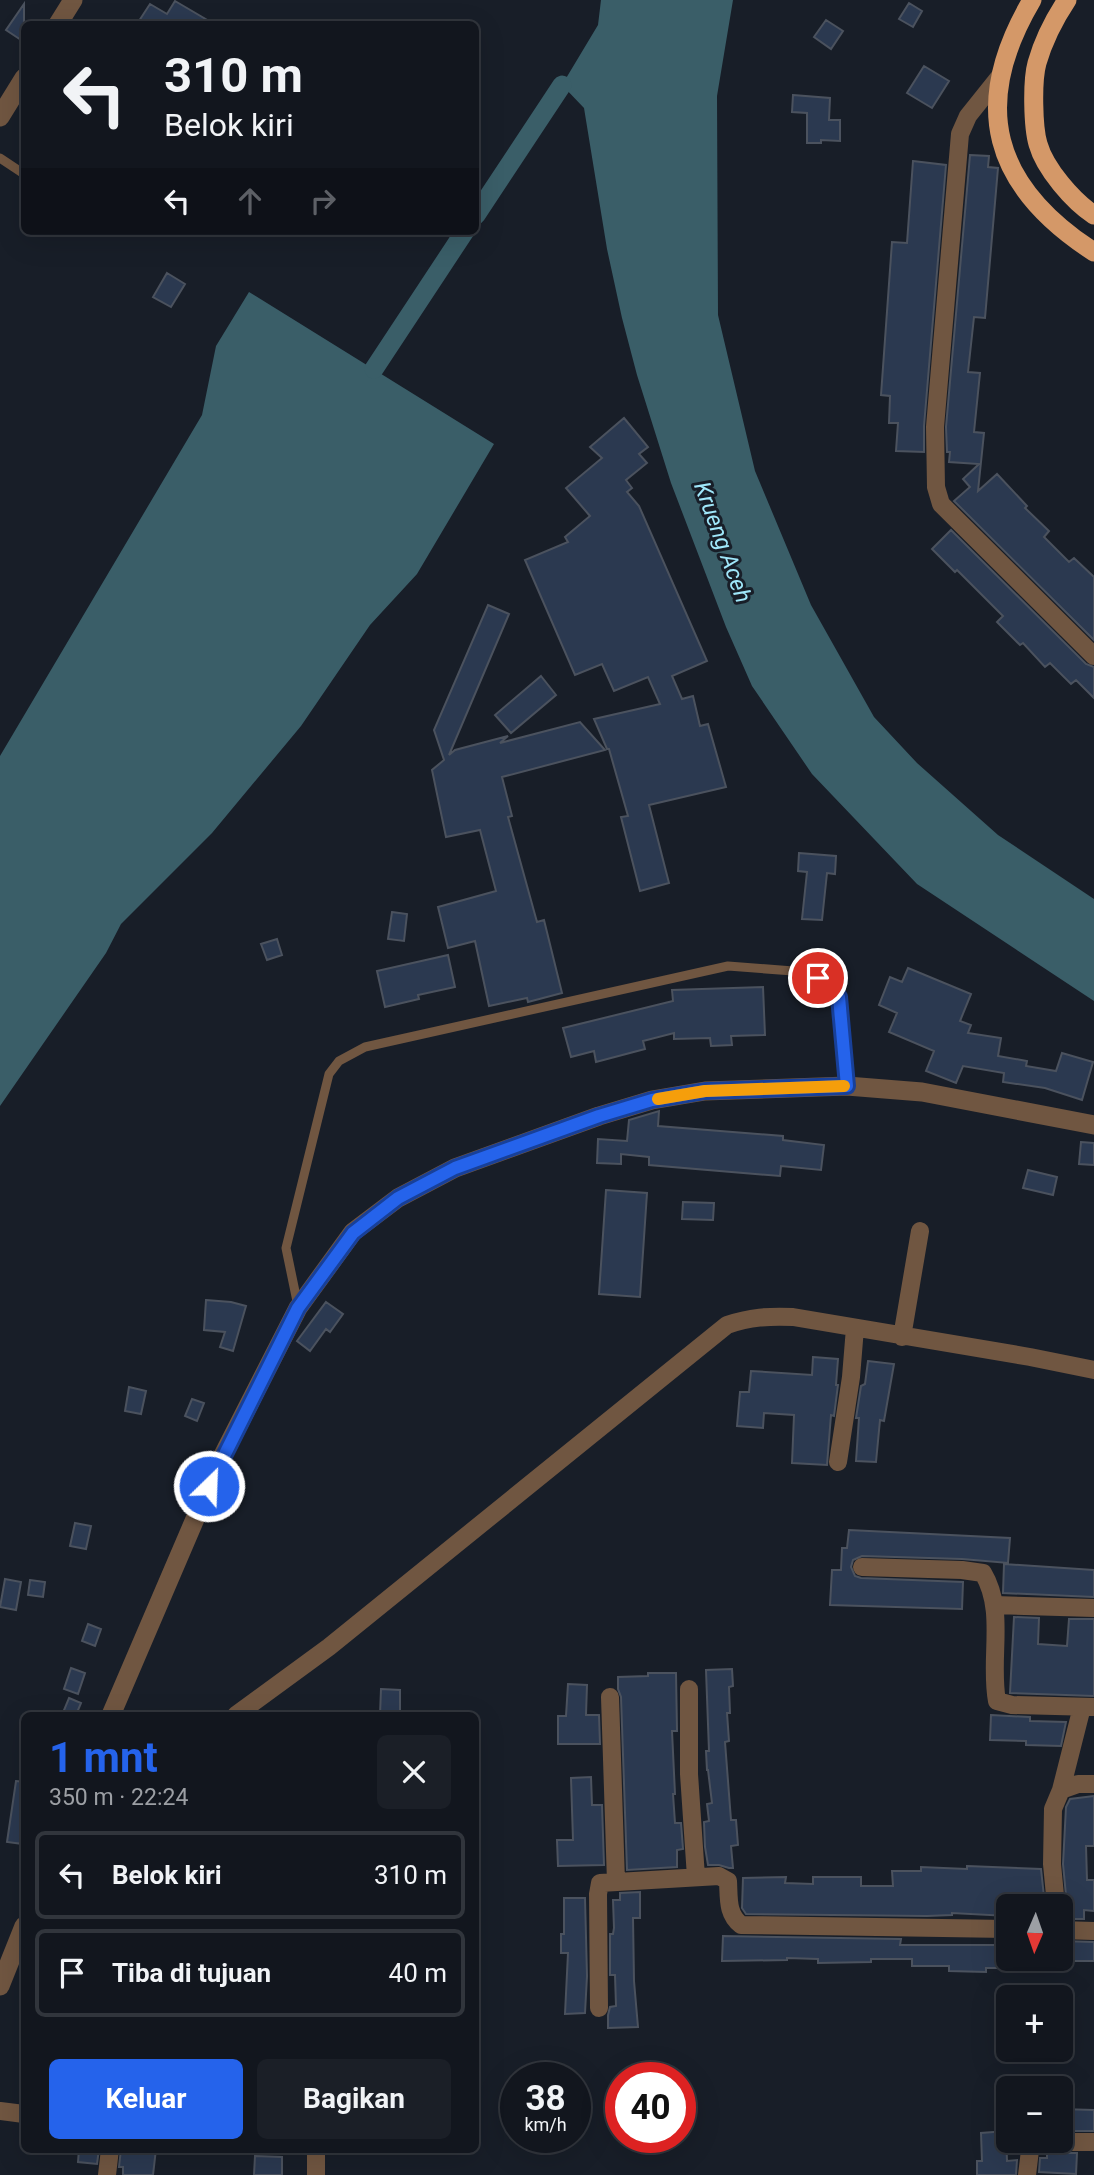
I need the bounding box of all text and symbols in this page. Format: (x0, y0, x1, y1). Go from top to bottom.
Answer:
text: 310 m (164, 47, 303, 104)
icon: left (49, 49, 140, 140)
text: Belok kiri (164, 106, 294, 144)
icon: left (158, 182, 196, 220)
icon: ahead (231, 182, 269, 220)
icon: right (304, 182, 342, 220)
water label: Krueng Aceh (688, 478, 757, 606)
pin (788, 948, 848, 1008)
icon: arrive (799, 959, 837, 997)
position arrow (172, 1449, 246, 1523)
text: 1 mnt (49, 1733, 158, 1782)
button: close (377, 1735, 451, 1809)
text: 350 m · 22:24 (49, 1784, 188, 1811)
icon: left (53, 1856, 91, 1894)
text: Belok kiri (112, 1860, 222, 1890)
text: 310 m (374, 1860, 447, 1890)
north arrow (996, 1894, 1073, 1970)
map controls (996, 1894, 1073, 2153)
icon: arrive (53, 1954, 91, 1992)
text: Tiba di tujuan (112, 1958, 271, 1988)
text: 40 m (389, 1958, 447, 1988)
button: + (996, 1985, 1073, 2062)
button: Keluar (49, 2059, 243, 2139)
button: Bagikan (257, 2059, 451, 2139)
speed limit sign: 40 (605, 2062, 696, 2153)
button: − (996, 2076, 1073, 2153)
text: 38 (525, 2078, 566, 2119)
text: km/h (524, 2114, 567, 2135)

